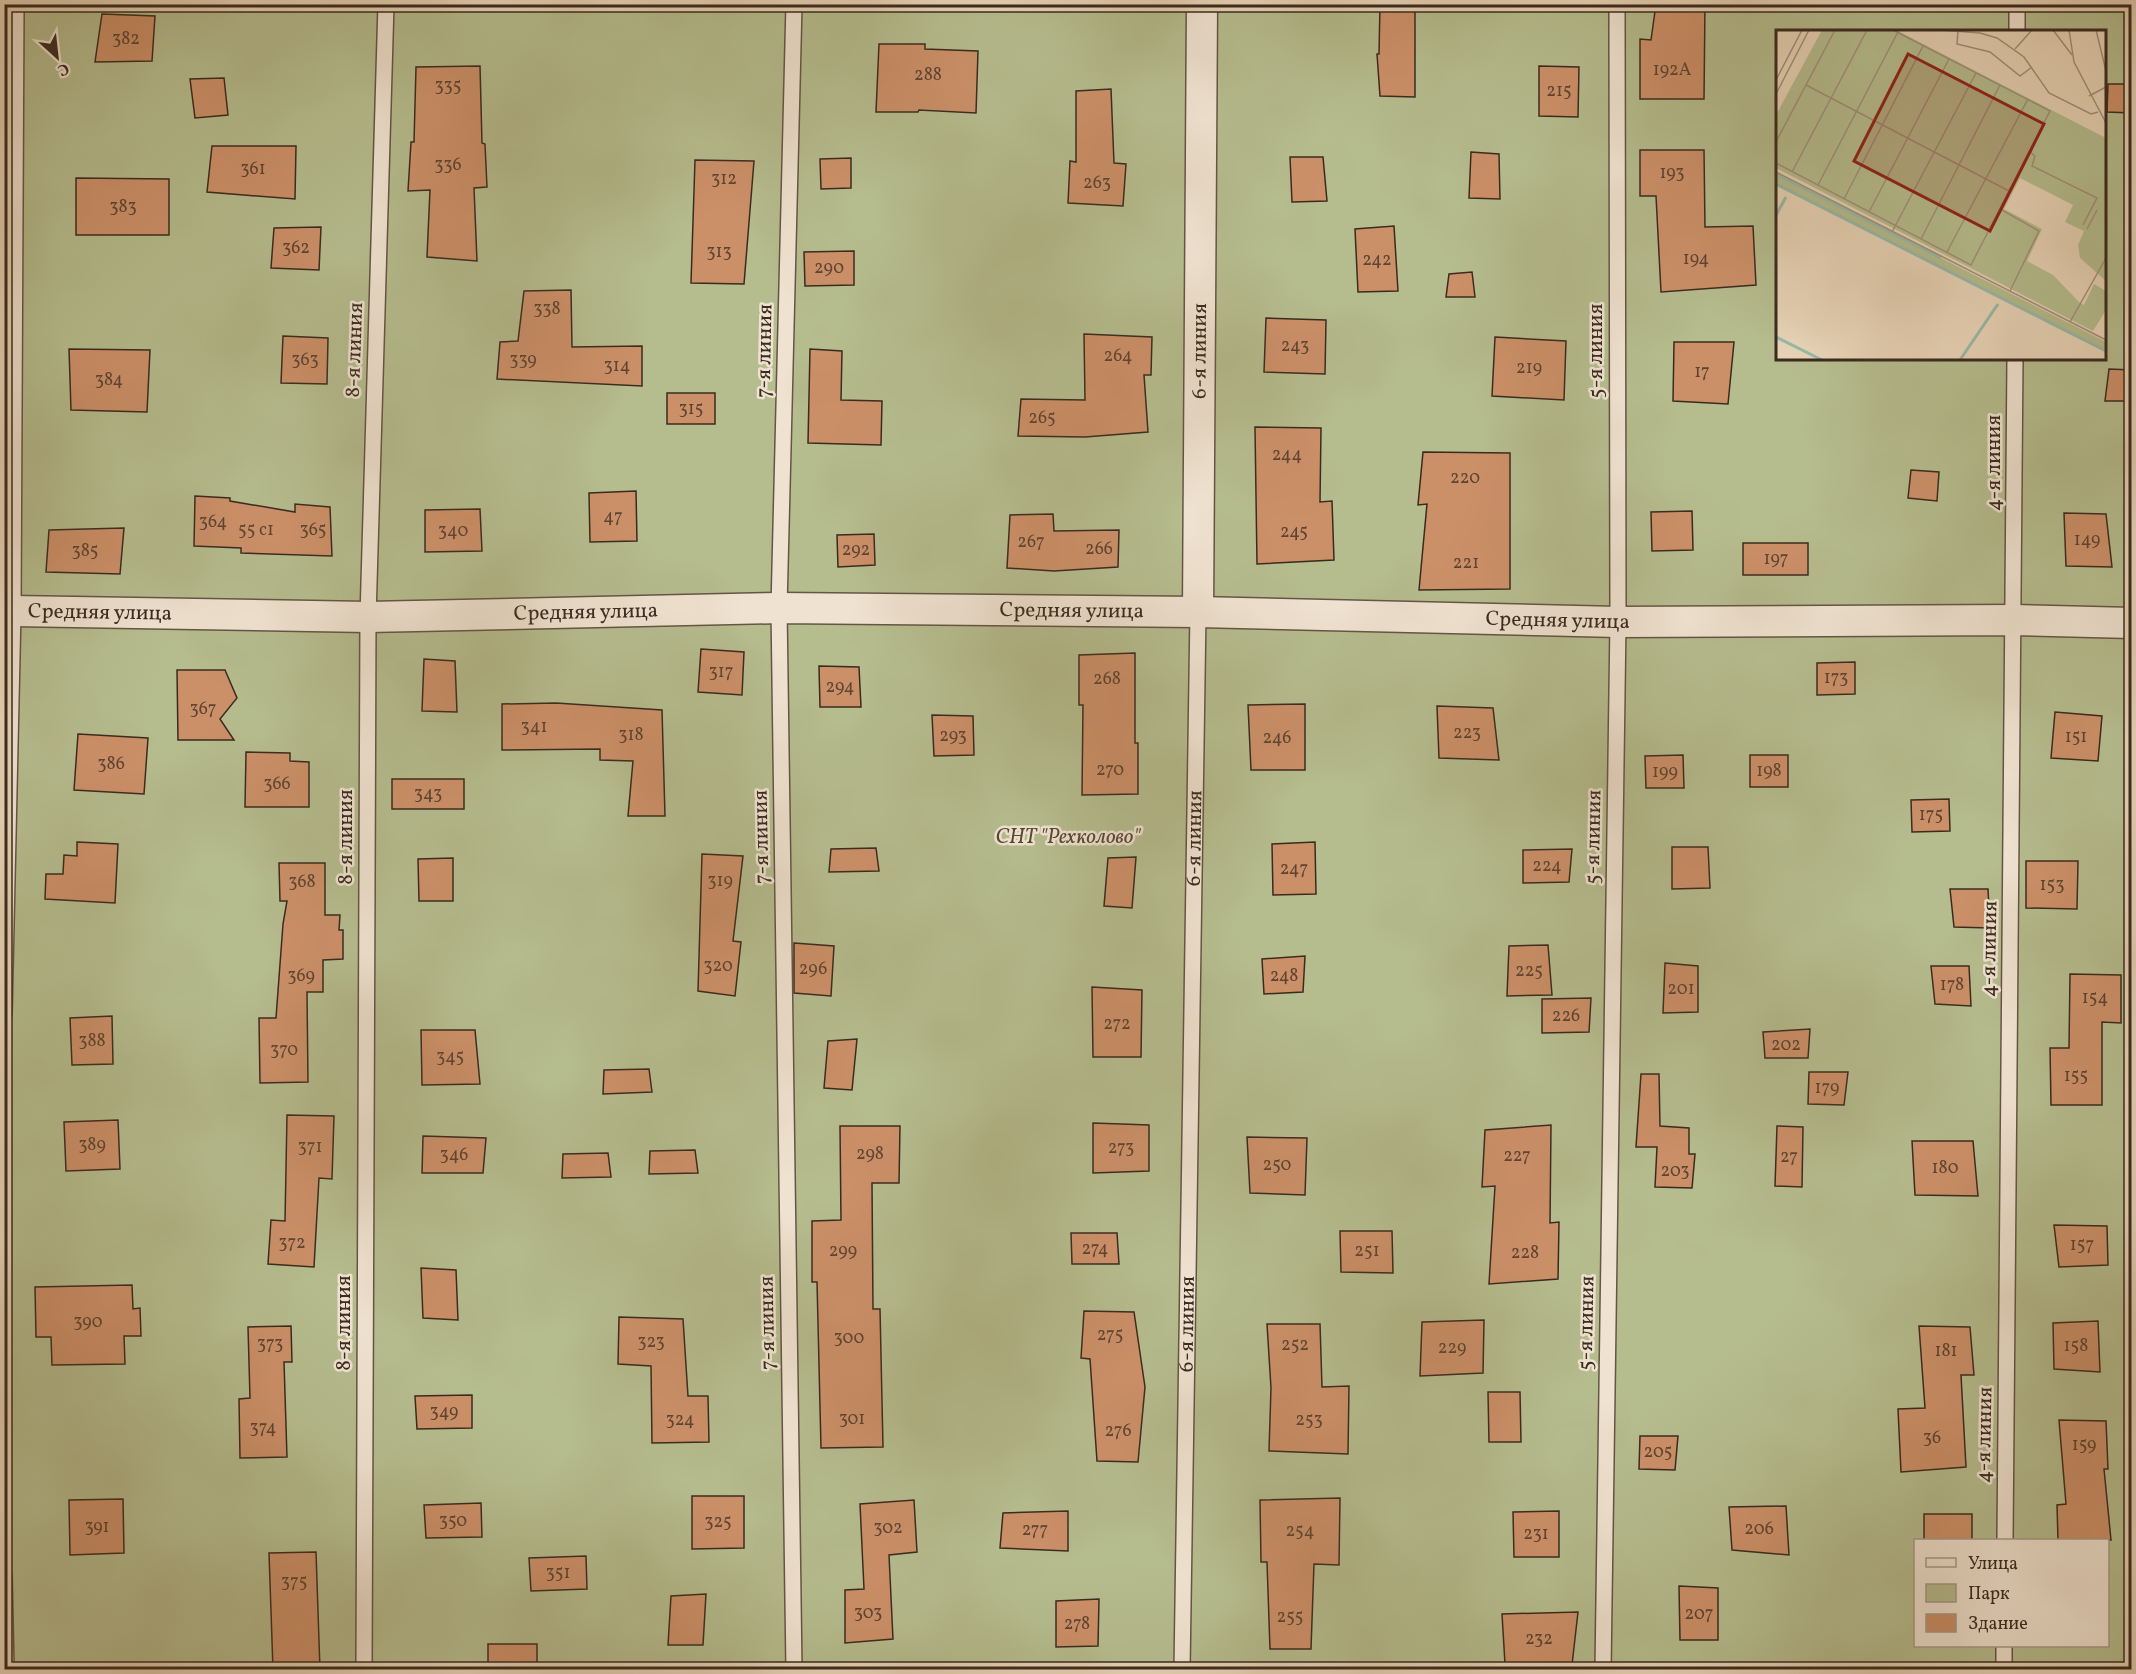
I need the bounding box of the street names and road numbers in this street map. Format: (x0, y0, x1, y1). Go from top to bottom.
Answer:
street label: 8-я линия (339, 302, 371, 398)
street label: 6-я линия (1185, 303, 1215, 399)
street label: 7-я линия (750, 304, 780, 398)
street label: 5-я линия (1582, 304, 1611, 398)
street label: 4-я линия (1980, 415, 2009, 511)
street label: Средняя улица (513, 596, 658, 628)
street label: Средняя улица (999, 596, 1144, 626)
street label: Средняя улица (28, 597, 172, 628)
street label: Средняя улица (1485, 604, 1630, 637)
street label: 8-я линия (332, 789, 361, 885)
street label: 5-я линия (1579, 789, 1609, 885)
street label: 7-я линия (747, 790, 777, 884)
street label: 6-я линия (1179, 790, 1210, 886)
street label: 4-я линия (1975, 900, 2005, 997)
street label: 8-я линия (330, 1275, 359, 1371)
street label: 5-я линия (1572, 1275, 1602, 1371)
street label: 7-я линия (753, 1276, 783, 1370)
street label: 6-я линия (1172, 1276, 1202, 1372)
street label: 4-я линия (1970, 1386, 2000, 1483)

